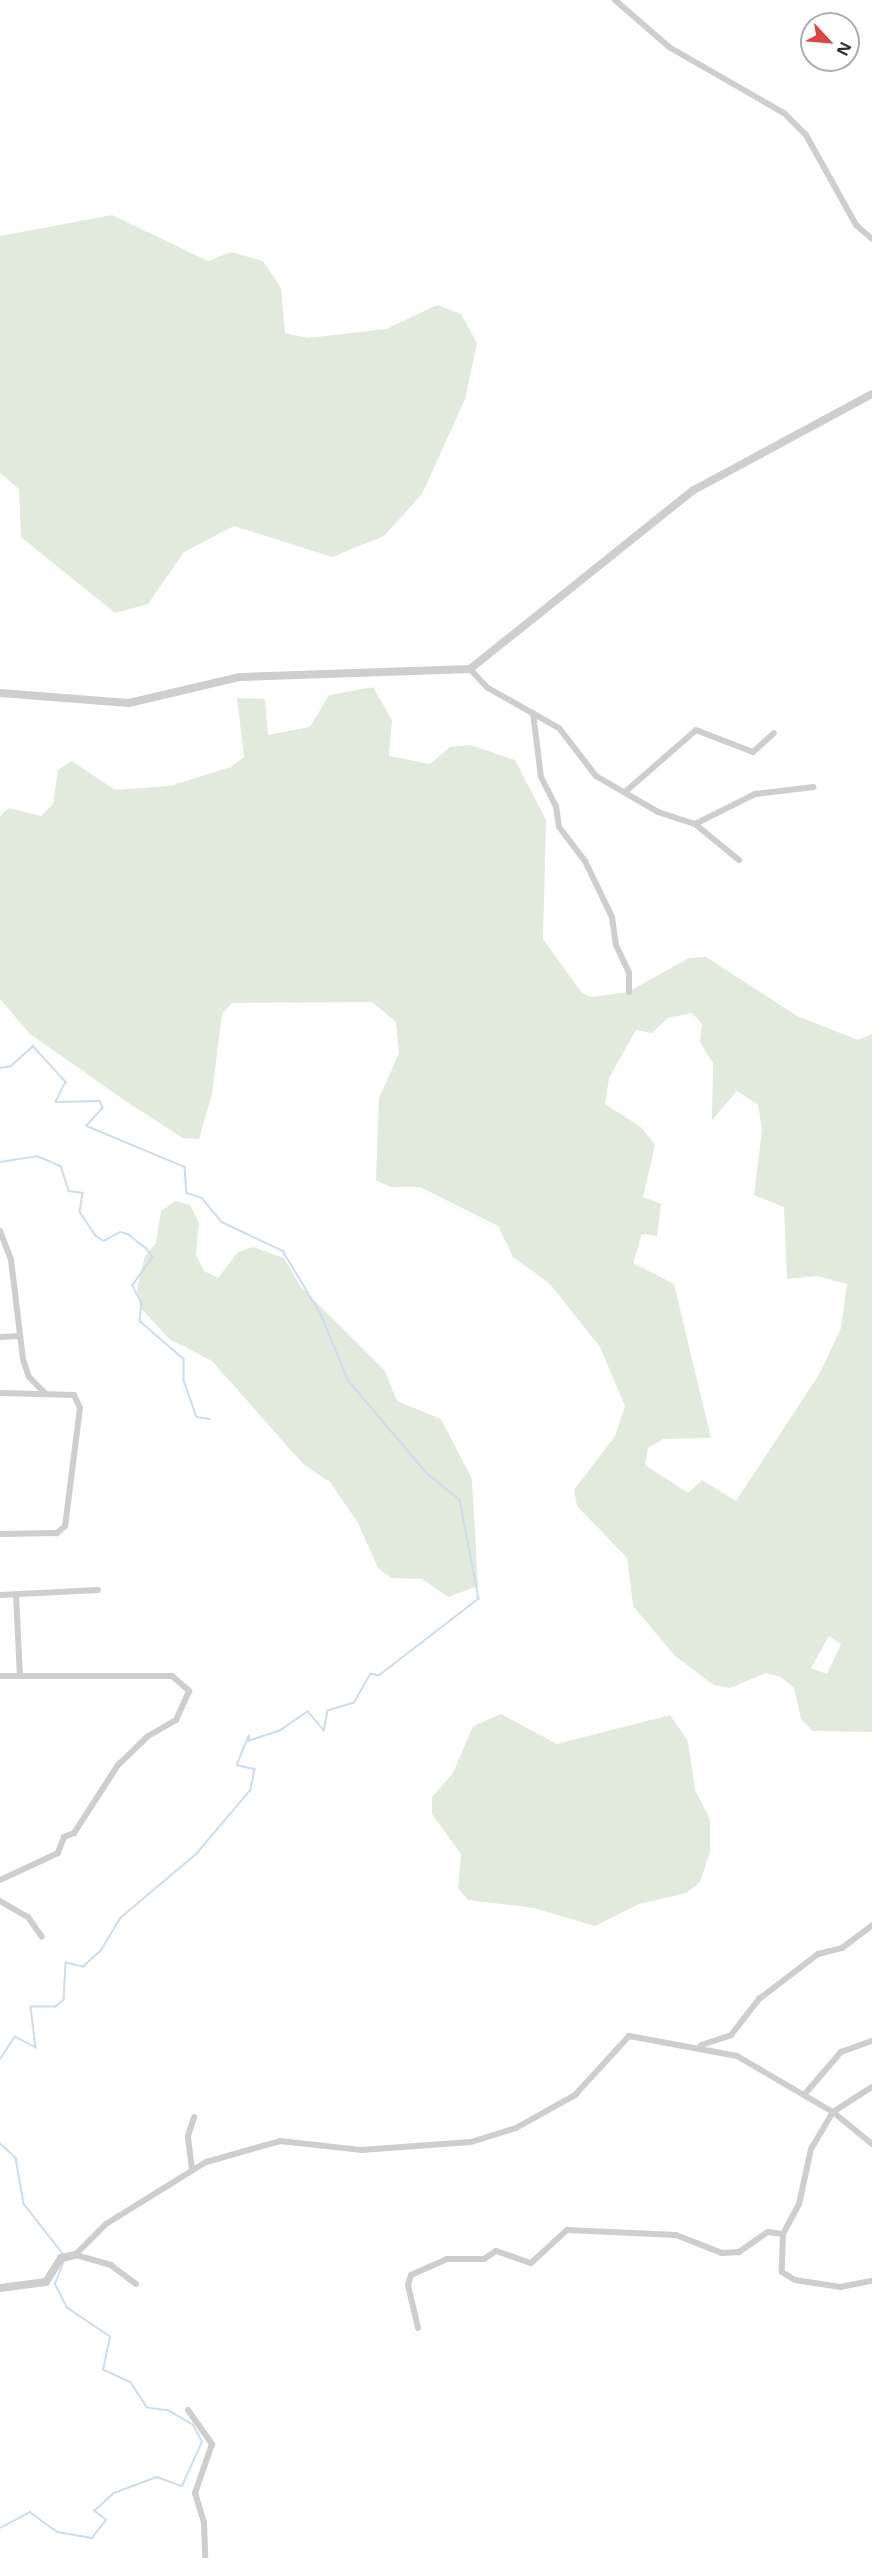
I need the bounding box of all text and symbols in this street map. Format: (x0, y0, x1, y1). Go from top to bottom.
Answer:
north arrow (800, 12, 860, 72)
text: N (832, 38, 857, 60)

